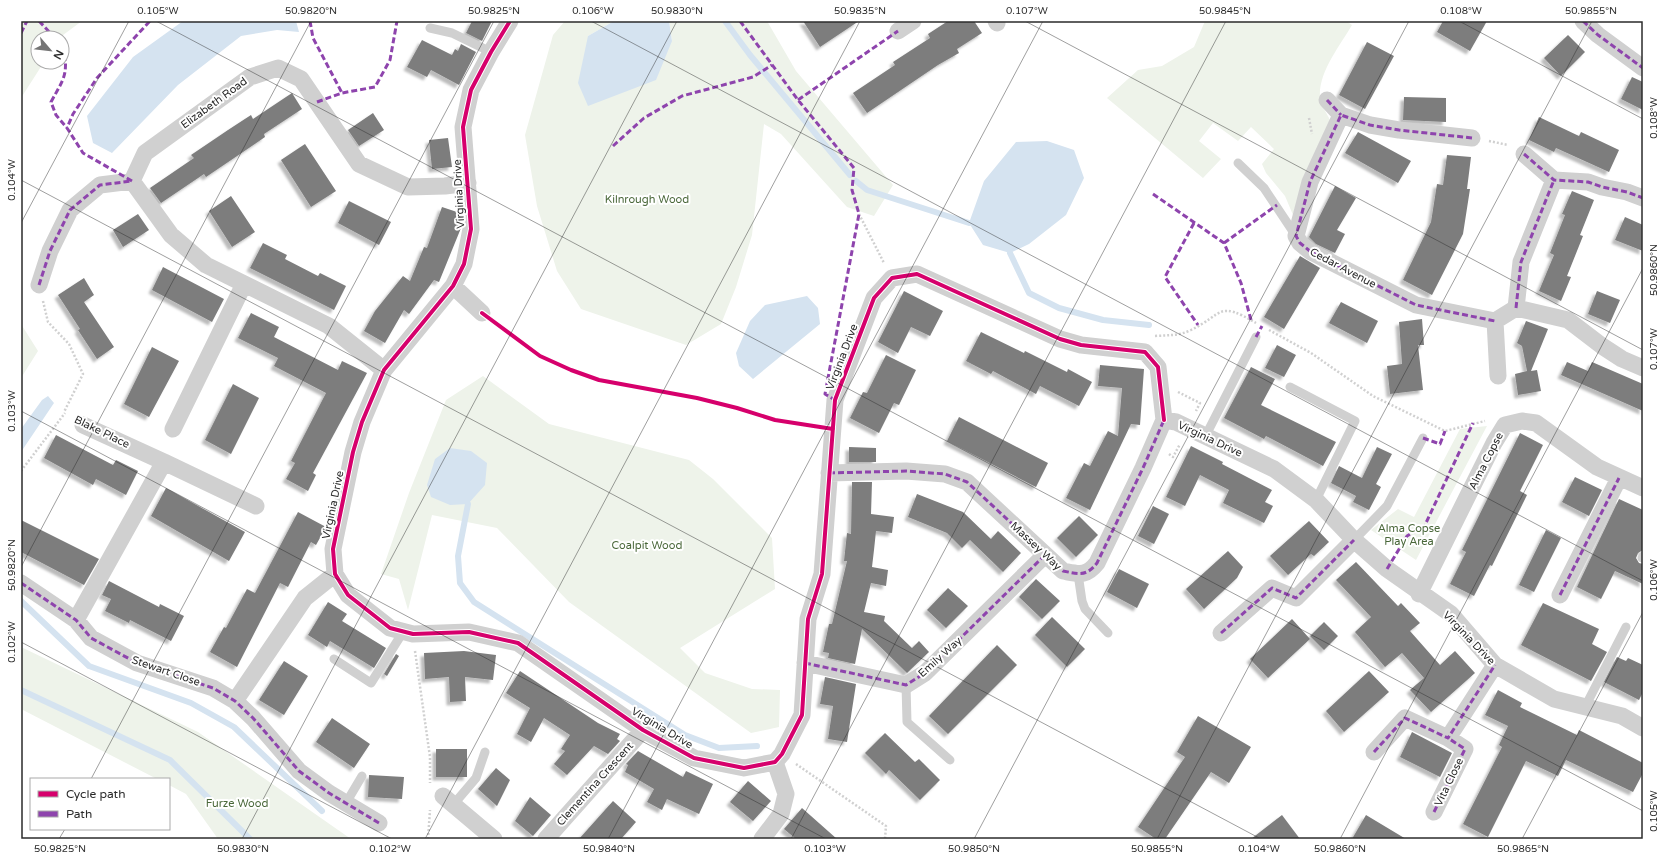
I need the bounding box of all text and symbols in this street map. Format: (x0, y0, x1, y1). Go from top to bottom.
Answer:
text: 0.105°W (137, 5, 179, 17)
text: 50.9820°N (285, 5, 337, 17)
text: 50.9825°N (468, 5, 520, 17)
text: 0.106°W (572, 5, 614, 17)
text: 50.9830°N (651, 5, 703, 17)
text: 50.9835°N (834, 5, 886, 17)
text: 0.107°W (1006, 5, 1048, 17)
text: 50.9845°N (1199, 5, 1251, 17)
text: 0.108°W (1440, 5, 1482, 17)
text: 50.9855°N (1565, 5, 1617, 17)
north arrow (30, 30, 70, 70)
text: N (51, 48, 66, 61)
street label: Elizabeth Road (178, 75, 250, 131)
text: 0.108°W (1648, 97, 1660, 139)
text: 0.104°W (6, 159, 18, 201)
street label: Virginia Drive (451, 159, 467, 229)
park label: Kilnrough Wood (605, 193, 689, 206)
text: 50.9860°N (1648, 244, 1660, 296)
street label: Cedar Avenue (1308, 245, 1378, 291)
street label: Virginia Drive (823, 322, 861, 392)
text: 0.107°W (1648, 328, 1660, 370)
text: 0.103°W (6, 390, 18, 432)
street label: Blake Place (72, 413, 132, 451)
street label: Virginia Drive (1176, 418, 1244, 460)
street label: Alma Copse (1466, 430, 1506, 492)
street label: Virginia Drive (319, 470, 347, 540)
street label: Massey Way (1008, 519, 1064, 573)
park label: Alma Copse Play Area (1378, 522, 1440, 548)
text: 50.9820°N (6, 539, 18, 591)
park label: Coalpit Wood (612, 539, 682, 552)
text: 0.106°W (1648, 559, 1660, 601)
street label: Virginia Drive (1440, 608, 1498, 668)
text: 0.102°W (6, 621, 18, 663)
street label: Emily Way (916, 634, 964, 680)
street label: Stewart Close (130, 653, 202, 689)
street label: Virginia Drive (629, 705, 695, 751)
street label: Clementina Crescent (554, 739, 636, 829)
street label: Vita Close (1432, 756, 1466, 808)
legend (30, 778, 170, 830)
text: Cycle path (66, 787, 125, 801)
text: 0.105°W (1648, 790, 1660, 832)
park label: Furze Wood (206, 797, 268, 810)
text: Path (66, 807, 92, 821)
text: 50.9825°N (34, 843, 86, 855)
text: 50.9830°N (217, 843, 269, 855)
text: 0.102°W (369, 843, 411, 855)
text: 50.9840°N (583, 843, 635, 855)
text: 0.103°W (804, 843, 846, 855)
text: 50.9850°N (948, 843, 1000, 855)
text: 50.9855°N (1131, 843, 1183, 855)
text: 0.104°W (1238, 843, 1280, 855)
text: 50.9860°N (1314, 843, 1366, 855)
text: 50.9865°N (1497, 843, 1549, 855)

